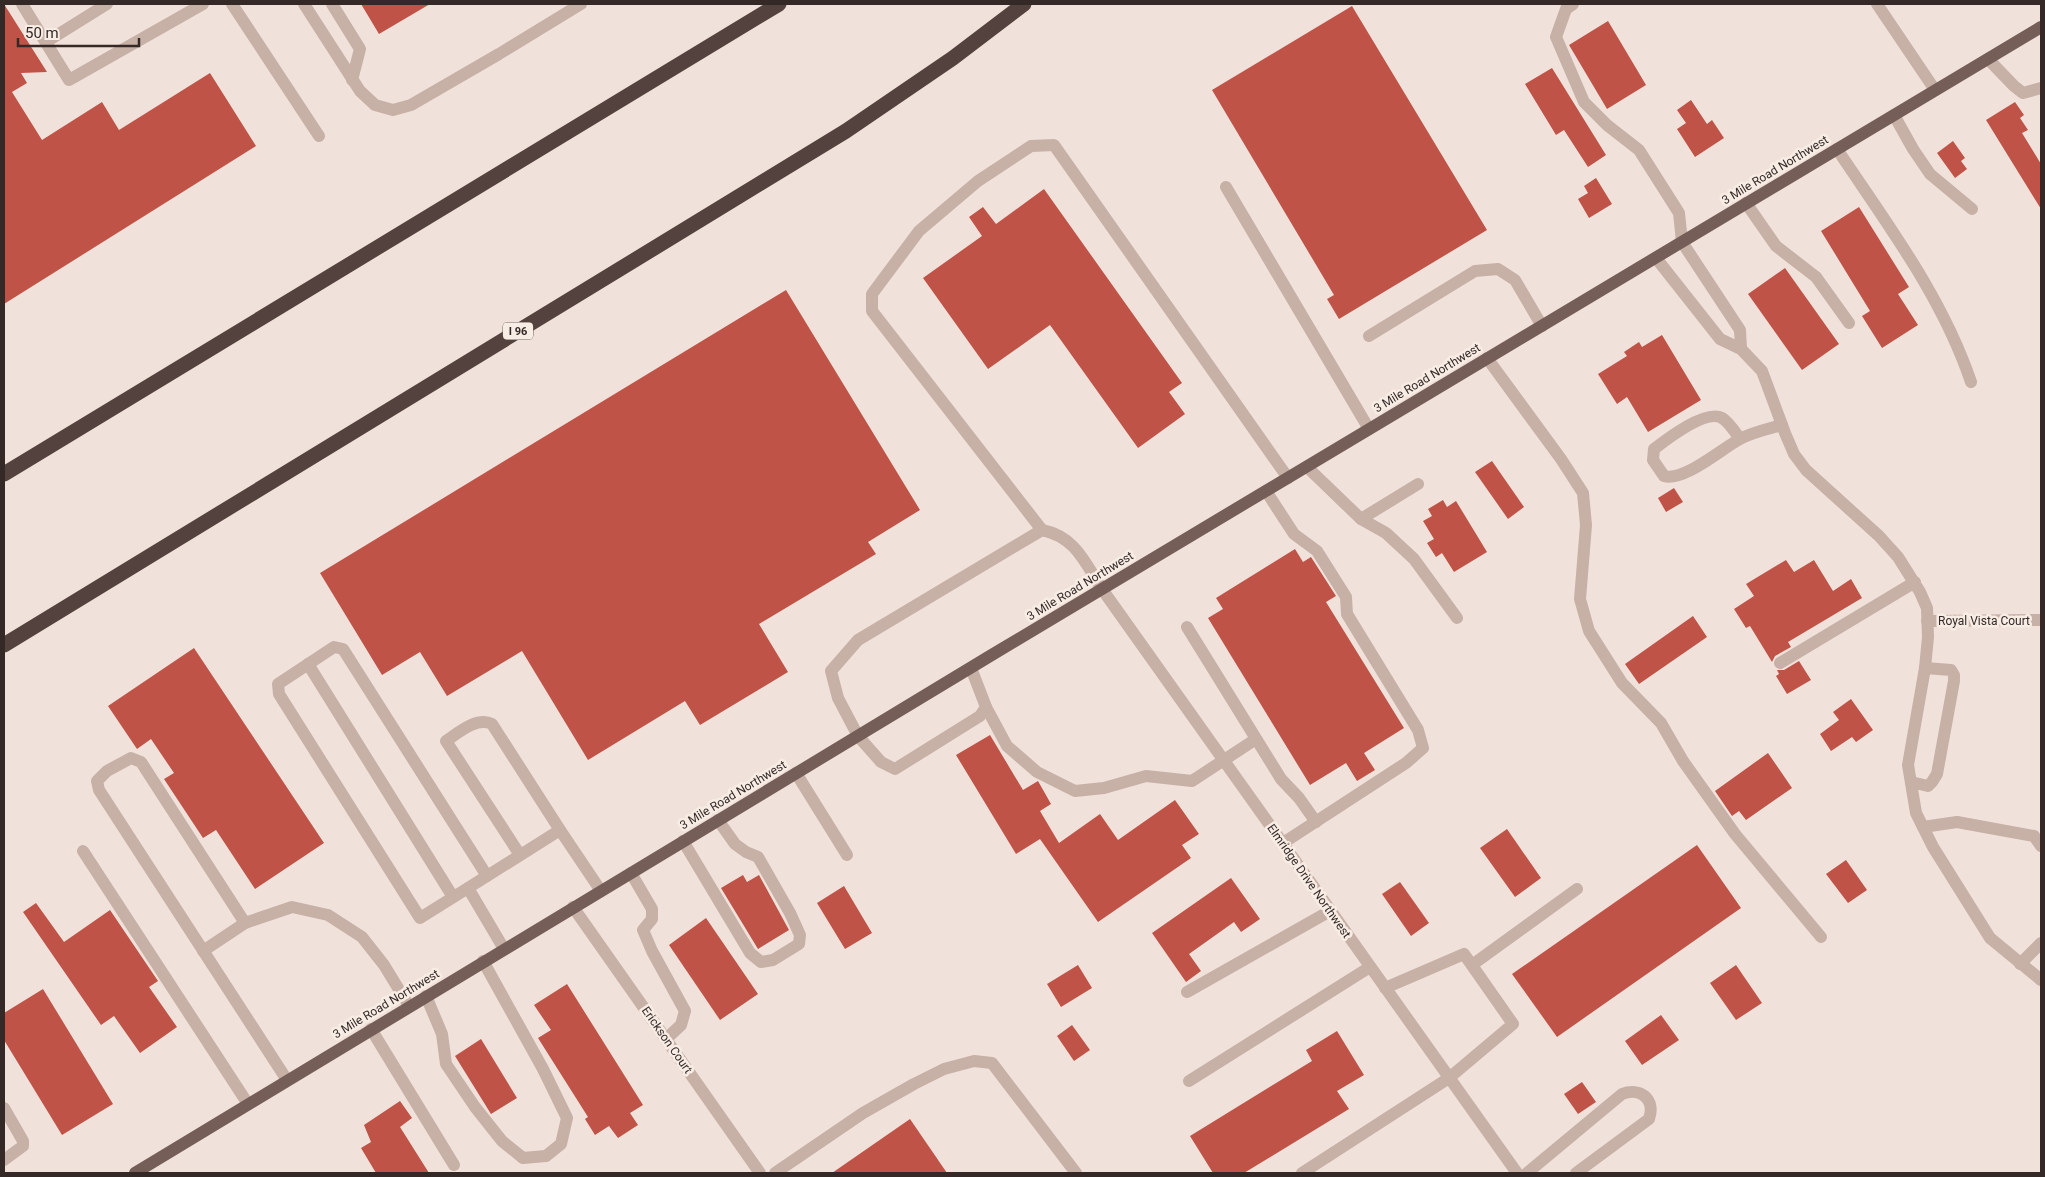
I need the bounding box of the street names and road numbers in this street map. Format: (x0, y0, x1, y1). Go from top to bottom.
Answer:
street label: 3 Mile Road Northwest (1719, 133, 1831, 207)
road number: I 96 (503, 322, 533, 340)
street label: 3 Mile Road Northwest (1371, 341, 1483, 415)
street label: 3 Mile Road Northwest (1024, 549, 1136, 623)
street label: Royal Vista Court (1938, 614, 2030, 628)
street label: 3 Mile Road Northwest (677, 758, 789, 832)
street label: Elmridge Drive Northwest (1264, 821, 1354, 941)
street label: 3 Mile Road Northwest (330, 967, 442, 1041)
street label: Erickson Court (639, 1004, 695, 1076)

